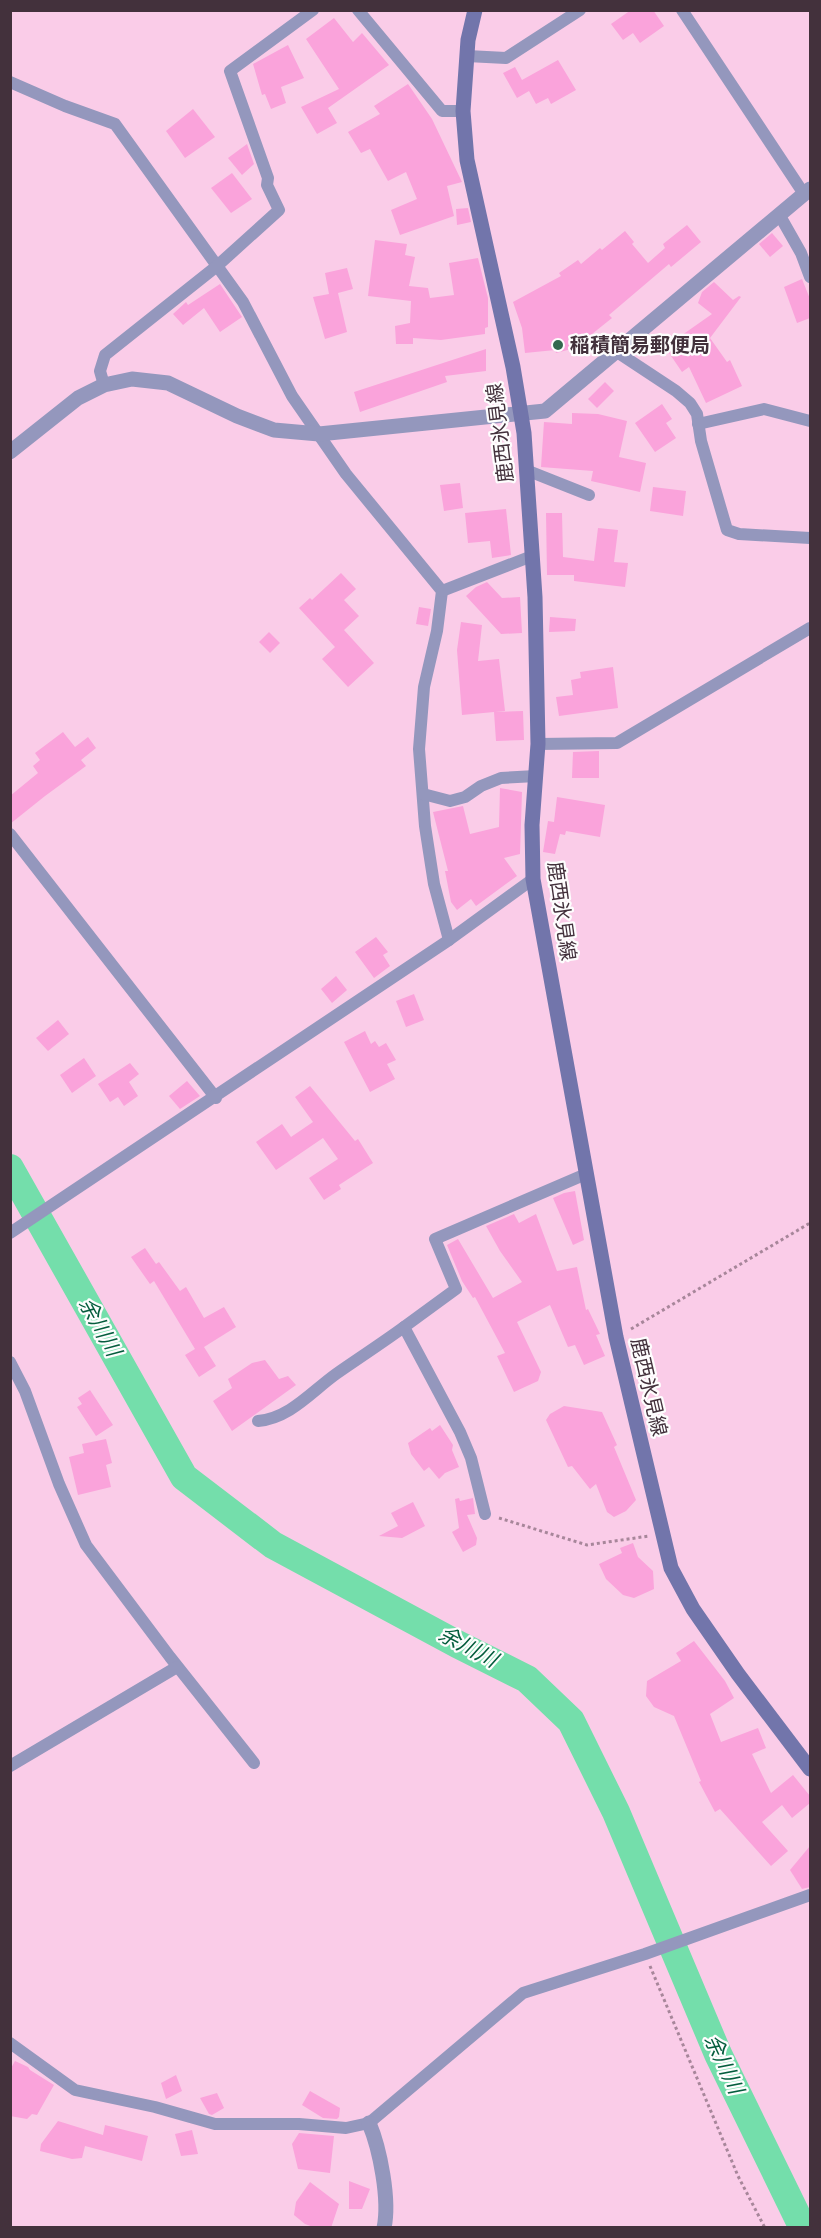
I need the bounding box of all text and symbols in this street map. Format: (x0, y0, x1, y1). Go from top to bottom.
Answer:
place label: 稲積簡易郵便局 (570, 333, 710, 357)
marker: 稲積簡易郵便局 (551, 338, 565, 352)
street label: 鹿西氷見線 (482, 382, 518, 484)
street label: 鹿西氷見線 (543, 860, 581, 962)
water label: 余川川 (74, 1294, 127, 1362)
street label: 鹿西氷見線 (626, 1336, 672, 1438)
water label: 余川川 (435, 1622, 503, 1673)
water label: 余川川 (700, 2030, 749, 2099)

